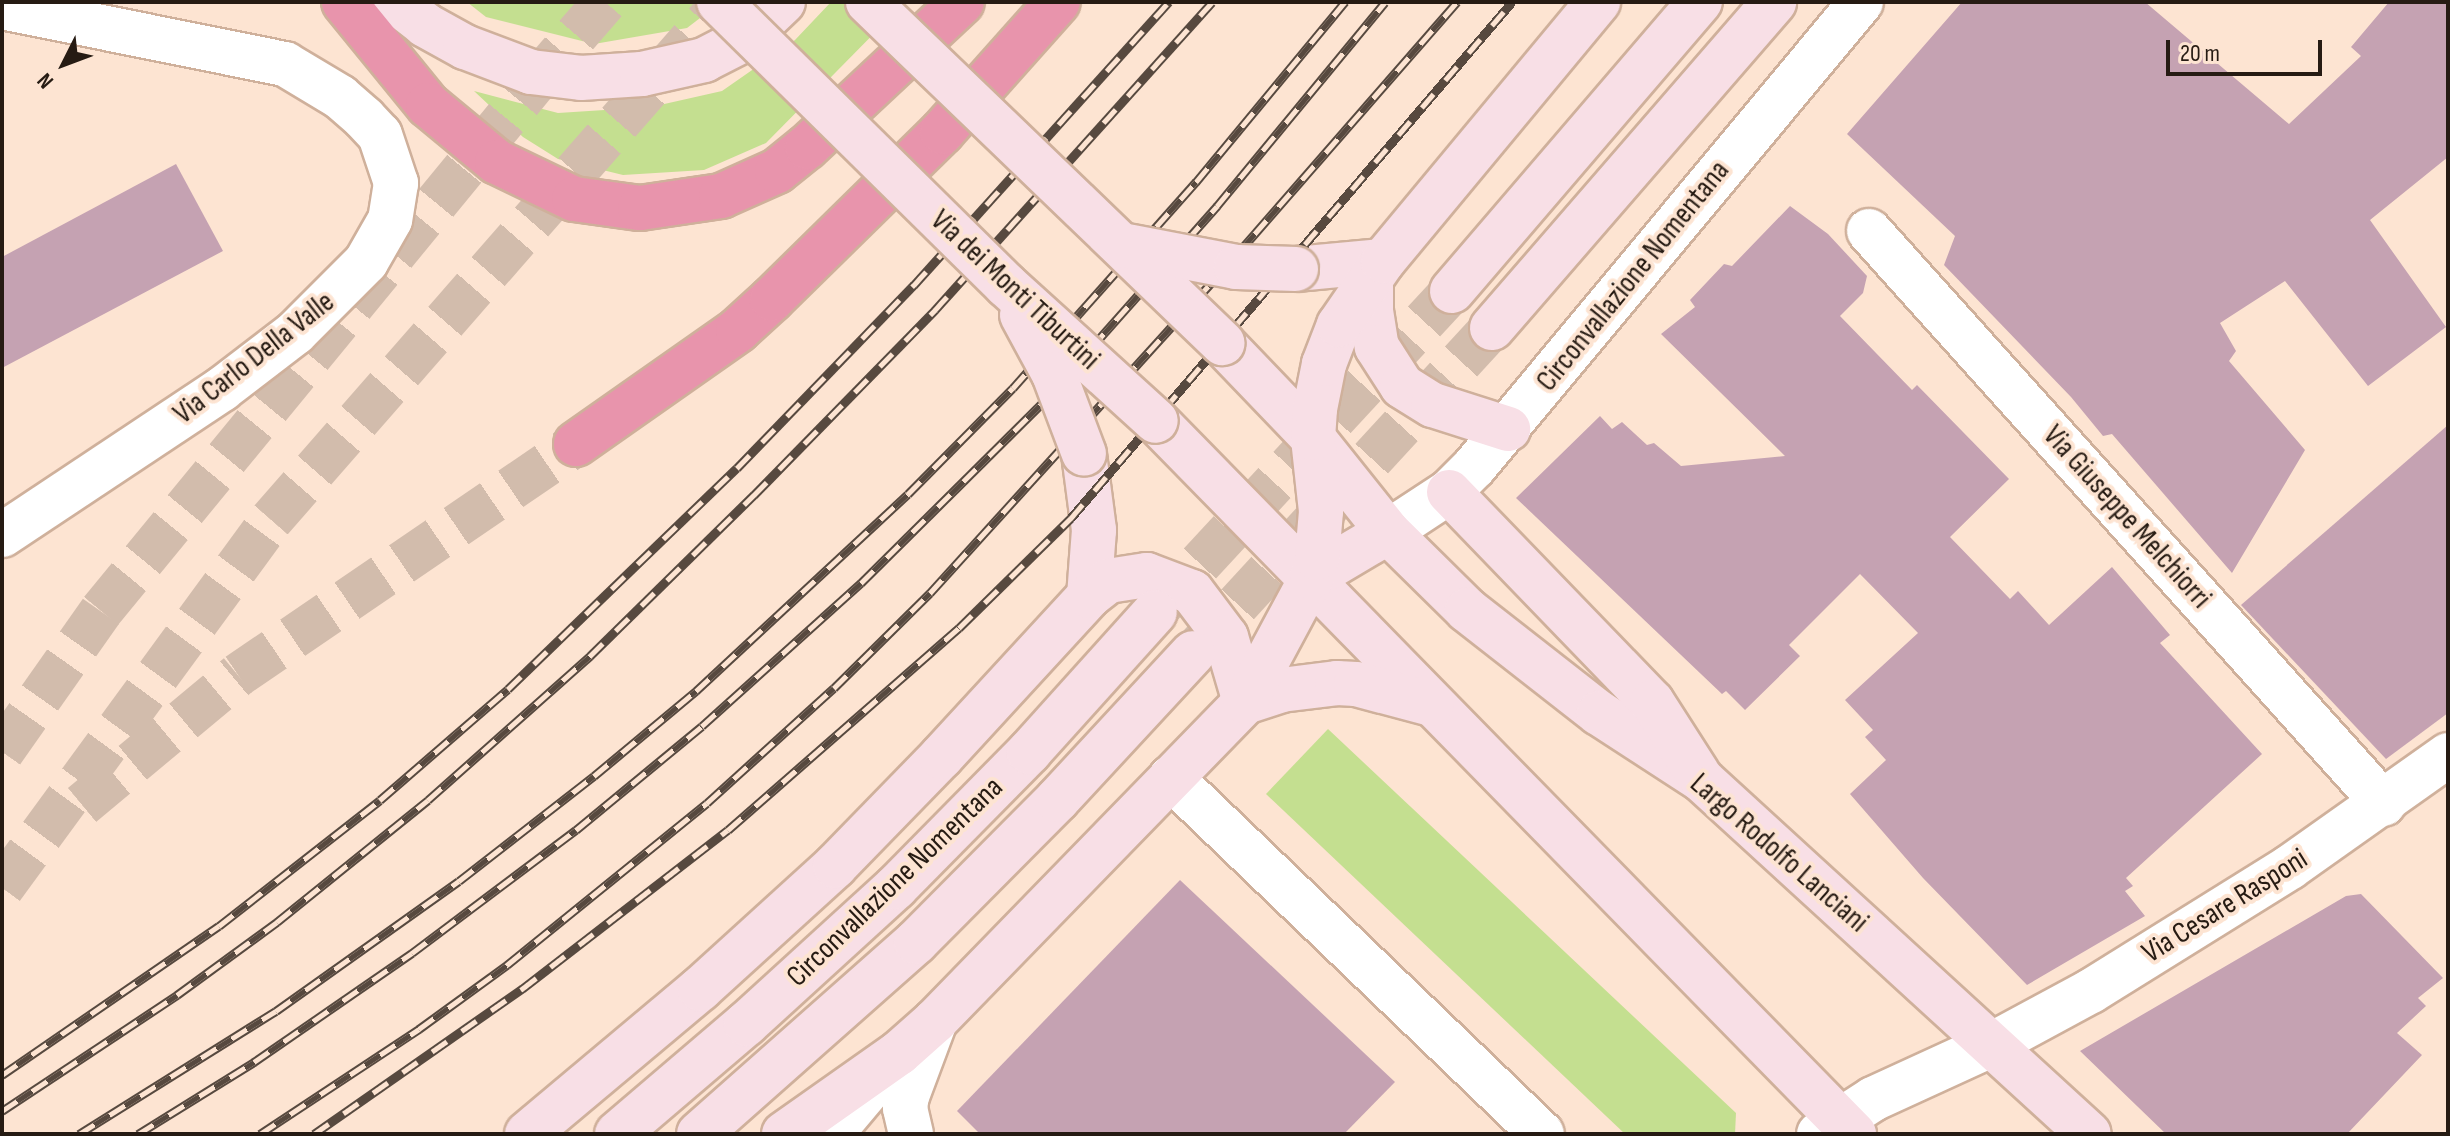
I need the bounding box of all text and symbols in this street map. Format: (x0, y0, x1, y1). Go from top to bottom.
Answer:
north arrow (24, 24, 104, 104)
scale bar (2170, 24, 2326, 74)
text: 20 m (2180, 39, 2220, 68)
text: N (32, 67, 60, 94)
street label: Circonvallazione Nomentana (1529, 153, 1737, 399)
street label: Via dei Monti Tiburtini (923, 202, 1107, 378)
street label: Via Carlo Della Valle (166, 284, 342, 432)
street label: Via Giuseppe Melchiorri (2035, 418, 2219, 616)
street label: Largo Rodolfo Lanciani (1683, 766, 1875, 940)
street label: Circonvallazione Nomentana (780, 770, 1010, 994)
street label: Via Cesare Rasponi (2136, 841, 2314, 971)

